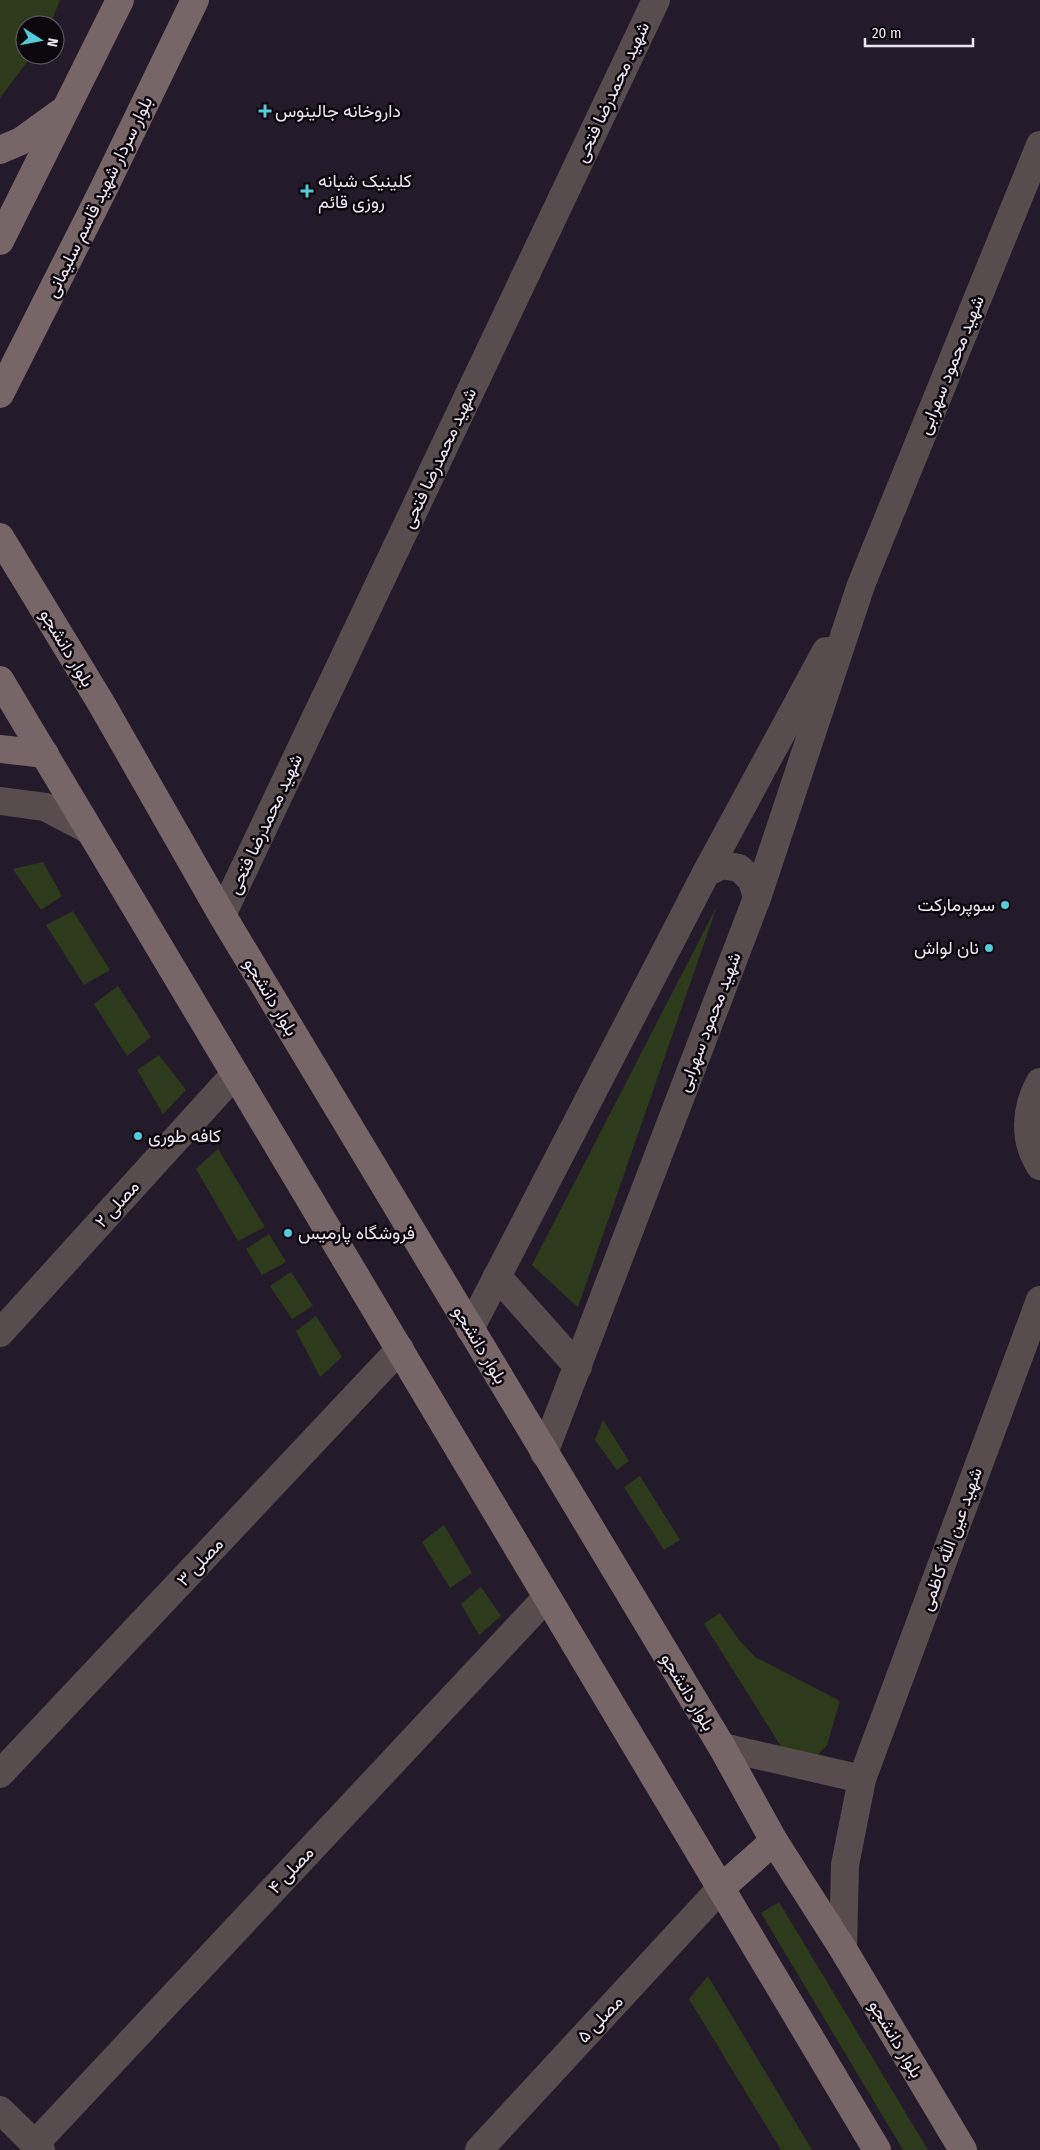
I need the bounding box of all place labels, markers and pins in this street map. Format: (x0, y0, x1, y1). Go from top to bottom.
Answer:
place label: داروخانه جالینوس (275, 100, 401, 122)
marker: داروخانه جالینوس (259, 105, 271, 117)
place label: کلینیک شبانه روزى قائم (318, 170, 412, 214)
marker: کلینیک شبانه روزى قائم (300, 184, 314, 198)
place label: سوپرمارکت (918, 894, 995, 917)
marker: سوپرمارکت (999, 899, 1011, 911)
place label: نان لواش (914, 937, 979, 959)
marker: نان لواش (983, 942, 995, 954)
place label: کافه طوری (148, 1125, 221, 1147)
marker: کافه طوری (132, 1130, 144, 1142)
place label: فروشگاه پارمیس (298, 1222, 415, 1245)
marker: فروشگاه پارمیس (282, 1227, 294, 1239)

